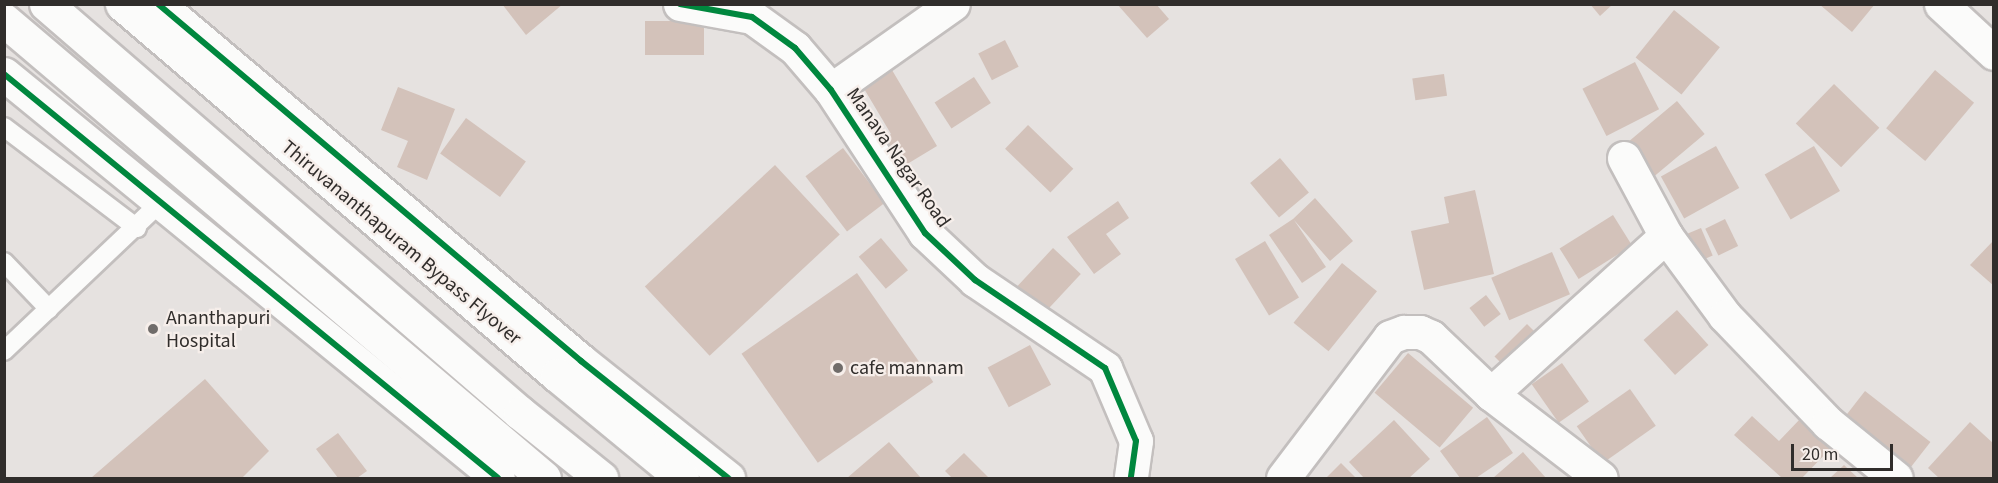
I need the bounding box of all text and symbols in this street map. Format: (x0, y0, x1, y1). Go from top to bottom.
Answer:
street label: Manava Nagar Road (841, 83, 955, 233)
street label: Thiruvananthapuram Bypass Flyover (276, 136, 526, 350)
place label: Ananthapuri Hospital (166, 306, 270, 353)
marker: Ananthapuri Hospital (144, 320, 162, 338)
place label: cafe mannam (850, 356, 964, 380)
marker: cafe mannam (831, 361, 845, 375)
scale bar (1794, 432, 1896, 470)
text: 20 m (1802, 442, 1838, 467)

